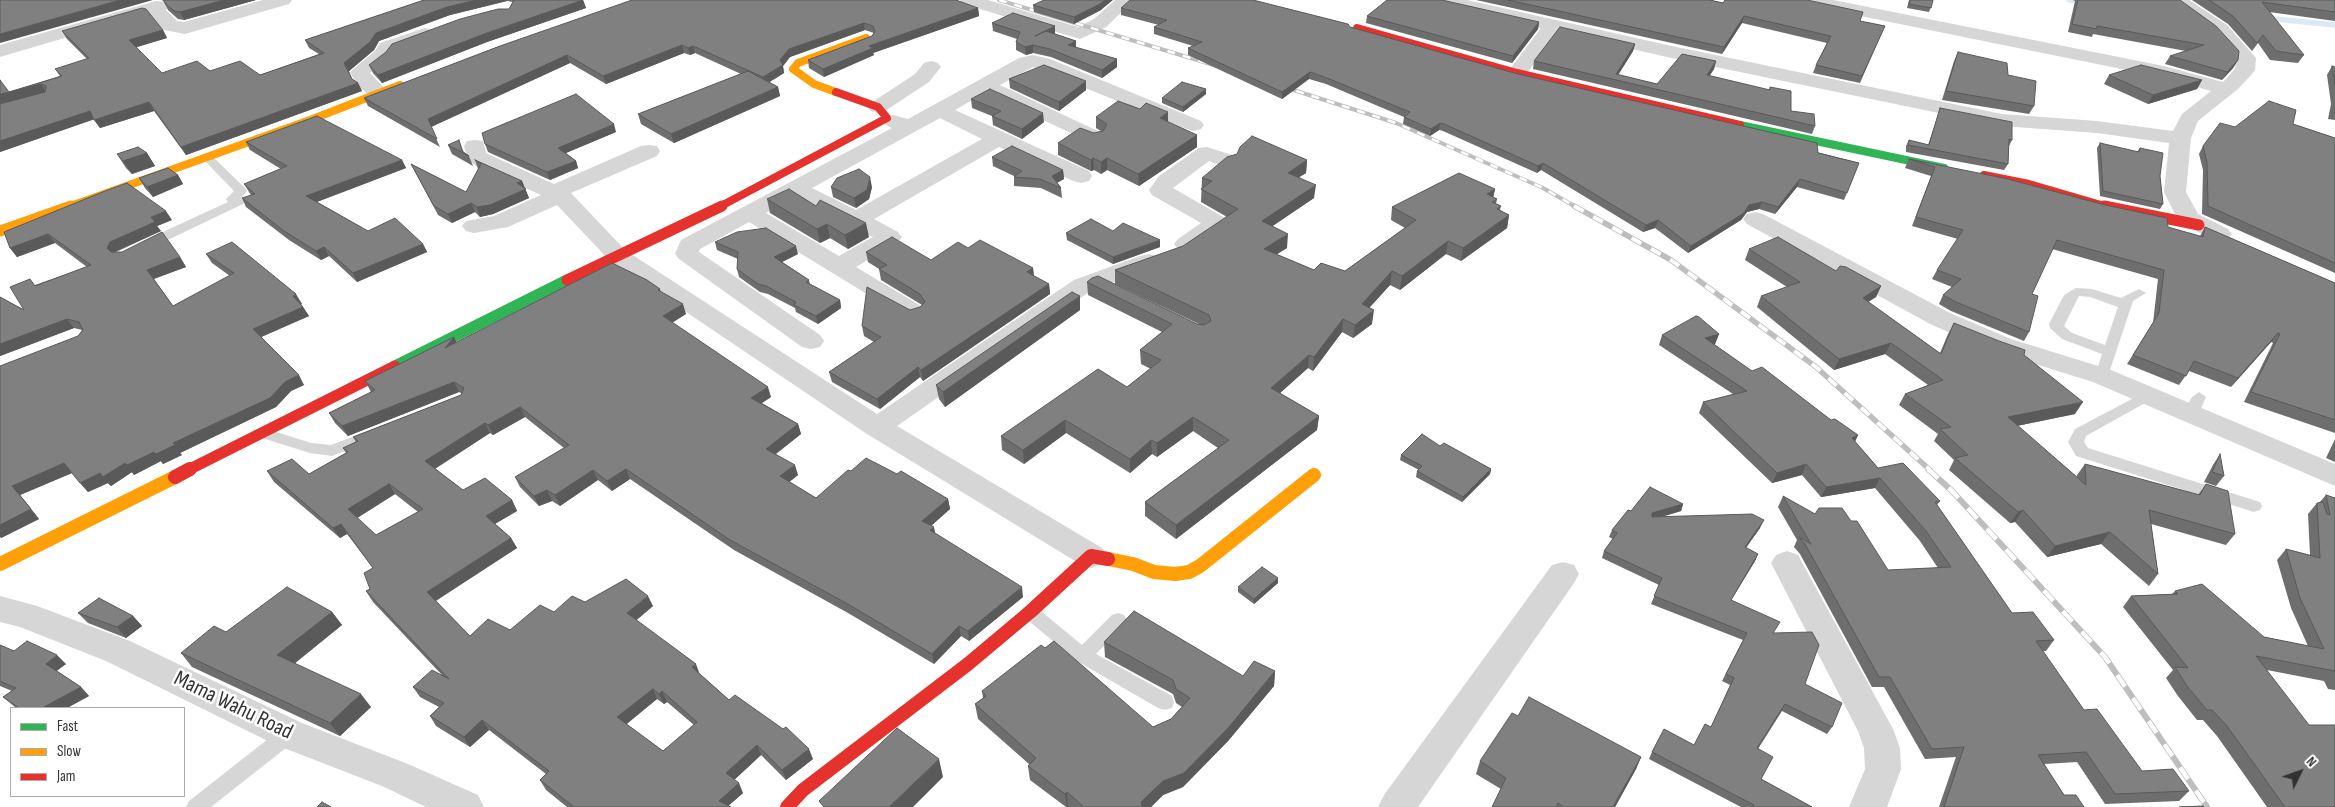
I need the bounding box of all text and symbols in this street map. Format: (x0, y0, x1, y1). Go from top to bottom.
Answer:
street label: Mama Wahu Road (169, 666, 297, 746)
legend (10, 707, 185, 797)
text: Fast (57, 717, 78, 736)
text: Slow (57, 742, 81, 761)
north arrow (2275, 747, 2325, 797)
text: N (2303, 753, 2320, 770)
text: Jam (57, 767, 75, 786)

